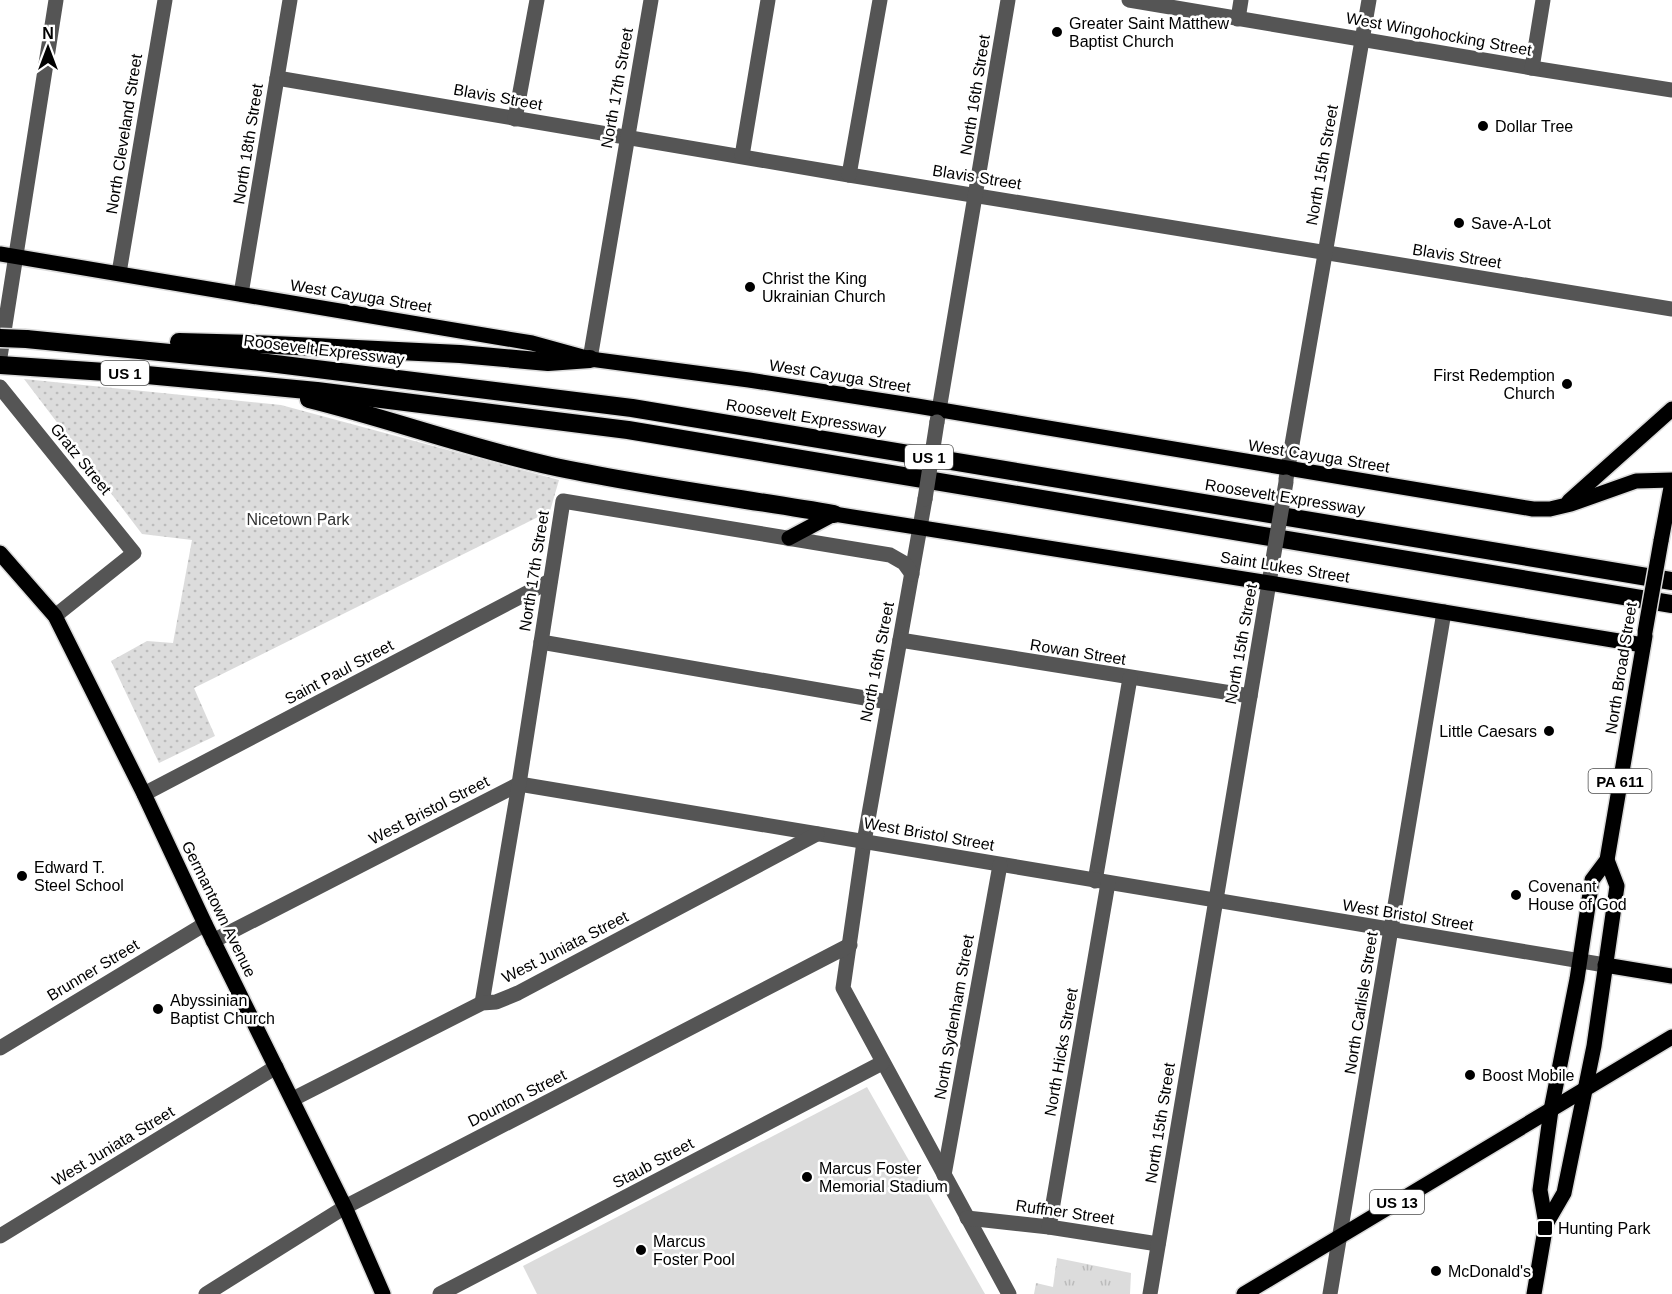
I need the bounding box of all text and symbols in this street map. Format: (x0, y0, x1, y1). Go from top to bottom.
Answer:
street label: West Wingohocking Street (1345, 9, 1534, 59)
place label: Greater Saint Matthew Baptist Church (1069, 15, 1230, 50)
north arrow (18, 18, 78, 78)
text: N (42, 25, 54, 42)
marker: Greater Saint Matthew Baptist Church (1050, 25, 1064, 39)
street label: North 17th Street (598, 26, 636, 149)
street label: North 16th Street (957, 33, 993, 157)
street label: North Cleveland Street (103, 52, 145, 215)
street label: Blavis Street (452, 81, 544, 113)
street label: North 18th Street (230, 82, 266, 206)
street label: North 15th Street (1303, 103, 1341, 226)
place label: Dollar Tree (1495, 118, 1573, 135)
marker: Dollar Tree (1476, 119, 1490, 133)
street label: Blavis Street (931, 162, 1023, 193)
place label: Save-A-Lot (1471, 215, 1552, 232)
marker: Save-A-Lot (1452, 216, 1466, 230)
street label: Blavis Street (1411, 241, 1503, 272)
place label: Christ the King Ukrainian Church (762, 270, 886, 305)
street label: West Cayuga Street (289, 276, 433, 316)
marker: Christ the King Ukrainian Church (743, 280, 757, 294)
street label: Roosevelt Expressway (243, 332, 405, 368)
street label: West Cayuga Street (768, 356, 912, 396)
road number: US 1 (101, 361, 149, 385)
place label: First Redemption Church (1433, 367, 1555, 402)
marker: First Redemption Church (1560, 377, 1574, 391)
street label: Roosevelt Expressway (725, 396, 887, 438)
street label: Gratz Street (47, 420, 115, 498)
street label: West Cayuga Street (1247, 436, 1391, 476)
road number: US 1 (905, 445, 953, 469)
street label: Roosevelt Expressway (1204, 476, 1366, 518)
street label: North 17th Street (516, 509, 552, 633)
park label: Nicetown Park (246, 511, 351, 528)
street label: Saint Lukes Street (1219, 548, 1351, 586)
street label: North 15th Street (1222, 582, 1260, 705)
street label: North 16th Street (857, 600, 897, 723)
street label: North Broad Street (1602, 600, 1640, 735)
street label: Saint Paul Street (282, 636, 396, 708)
street label: Rowan Street (1029, 636, 1128, 668)
place label: Little Caesars (1439, 723, 1537, 740)
marker: Little Caesars (1542, 724, 1556, 738)
road number: PA 611 (1588, 769, 1652, 793)
street label: West Bristol Street (366, 772, 492, 848)
street label: West Bristol Street (862, 814, 996, 854)
street label: Germantown Avenue (179, 838, 259, 980)
place label: Edward T. Steel School (34, 859, 124, 894)
marker: Edward T. Steel School (15, 869, 29, 883)
place label: Covenant House of God (1528, 878, 1627, 913)
marker: Covenant House of God (1509, 888, 1523, 902)
street label: West Bristol Street (1341, 896, 1475, 934)
street label: West Juniata Street (499, 908, 631, 986)
street label: North Carlisle Street (1341, 930, 1381, 1075)
street label: North Sydenham Street (931, 933, 977, 1101)
street label: Brunner Street (44, 936, 142, 1004)
street label: North Hicks Street (1041, 986, 1081, 1117)
place label: Abyssinian Baptist Church (170, 992, 275, 1027)
marker: Abyssinian Baptist Church (151, 1002, 165, 1016)
street label: North 15th Street (1142, 1061, 1178, 1185)
street label: Dounton Street (465, 1066, 569, 1130)
place label: Boost Mobile (1482, 1067, 1575, 1084)
marker: Boost Mobile (1463, 1068, 1477, 1082)
street label: West Juniata Street (49, 1103, 178, 1189)
street label: Staub Street (610, 1134, 697, 1191)
place label: Marcus Foster Memorial Stadium (819, 1160, 948, 1195)
marker: Marcus Foster Memorial Stadium (800, 1170, 814, 1184)
road number: US 13 (1370, 1190, 1424, 1214)
street label: Ruffner Street (1015, 1197, 1116, 1227)
marker: Hunting Park (1536, 1219, 1554, 1237)
place label: Hunting Park (1558, 1220, 1651, 1237)
place label: Marcus Foster Pool (653, 1233, 735, 1268)
marker: Marcus Foster Pool (634, 1243, 648, 1257)
place label: McDonald's (1448, 1263, 1531, 1280)
marker: McDonald's (1429, 1264, 1443, 1278)

